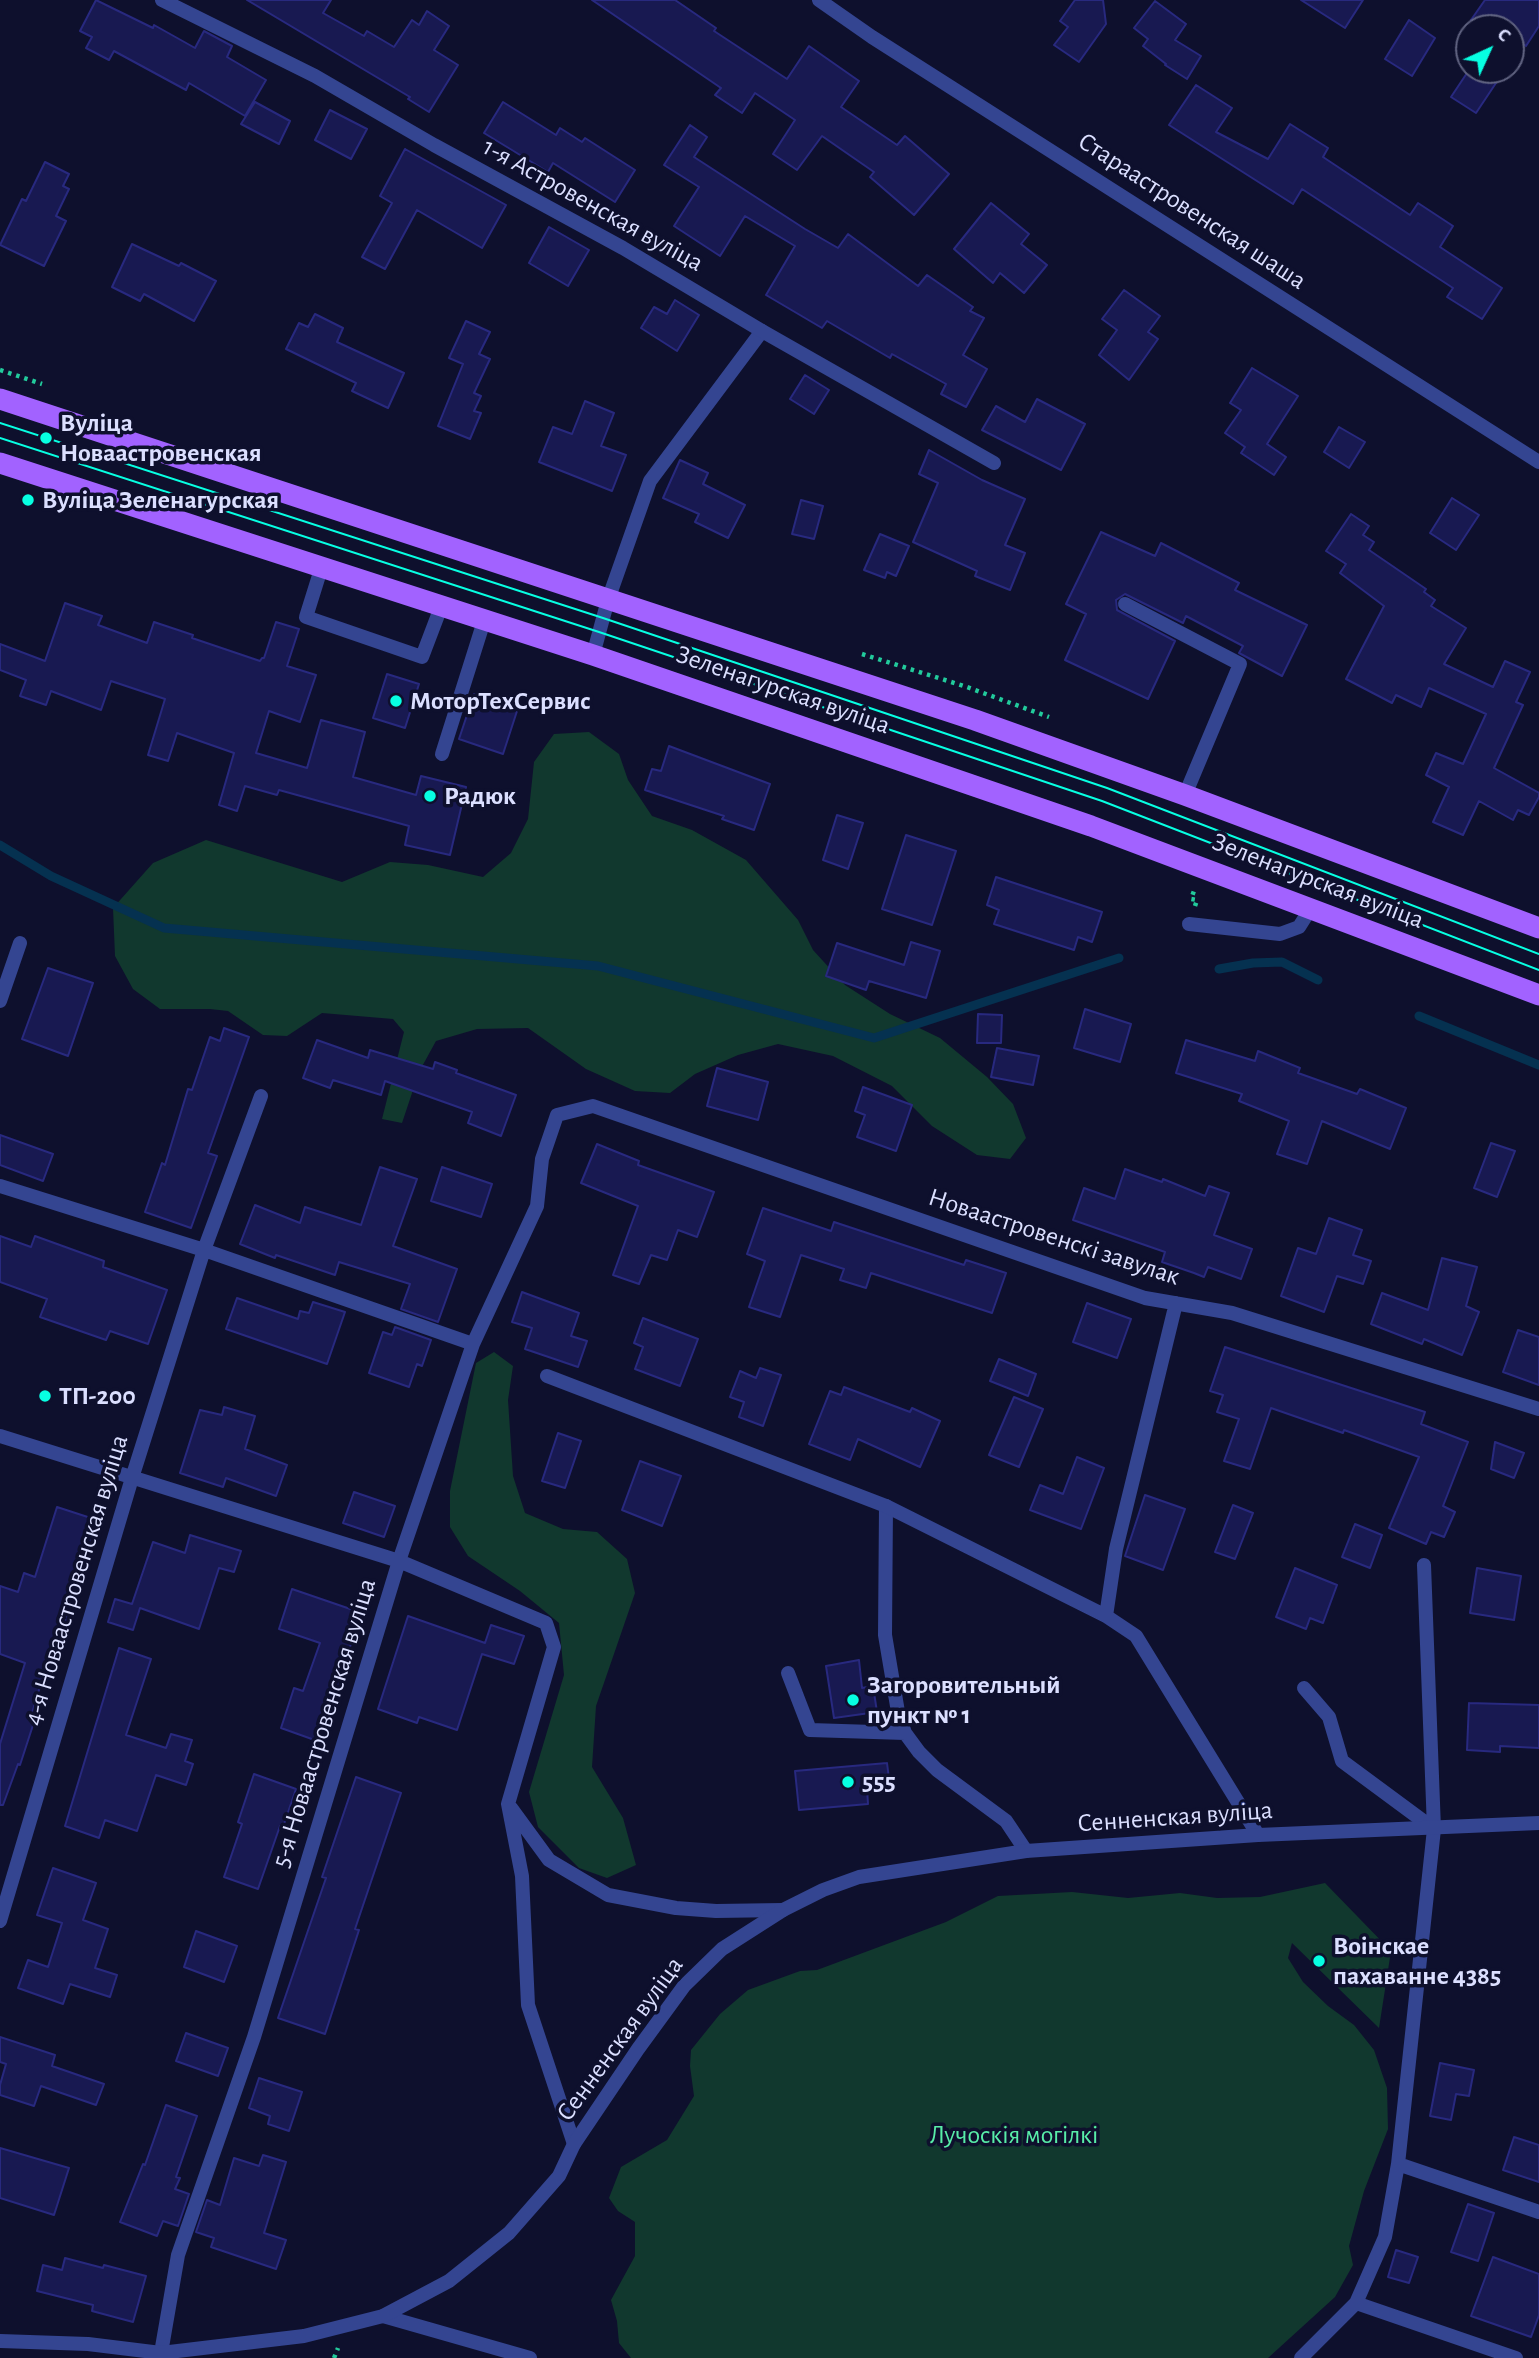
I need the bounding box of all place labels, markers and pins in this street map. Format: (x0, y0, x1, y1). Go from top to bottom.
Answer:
place label: Вуліца Новаастровенская (60, 407, 262, 468)
marker: Вуліца Новаастровенская (38, 430, 54, 446)
place label: Вуліца Зеленагурская (42, 484, 279, 516)
marker: Вуліца Зеленагурская (20, 492, 36, 508)
place label: МоторТехСервис (410, 685, 591, 717)
marker: МоторТехСервис (388, 693, 404, 709)
place label: Радюк (444, 780, 516, 812)
marker: Радюк (422, 788, 438, 804)
place label: ТП-200 (59, 1380, 136, 1412)
marker: ТП-200 (37, 1388, 53, 1404)
place label: Загоровительный пункт № 1 (867, 1669, 1061, 1730)
marker: Загоровительный пункт № 1 (845, 1692, 861, 1708)
place label: 555 (862, 1766, 896, 1798)
marker: 555 (840, 1774, 856, 1790)
place label: Воінскае пахаванне 4385 (1333, 1930, 1501, 1992)
marker: Воінскае пахаванне 4385 (1311, 1953, 1327, 1969)

